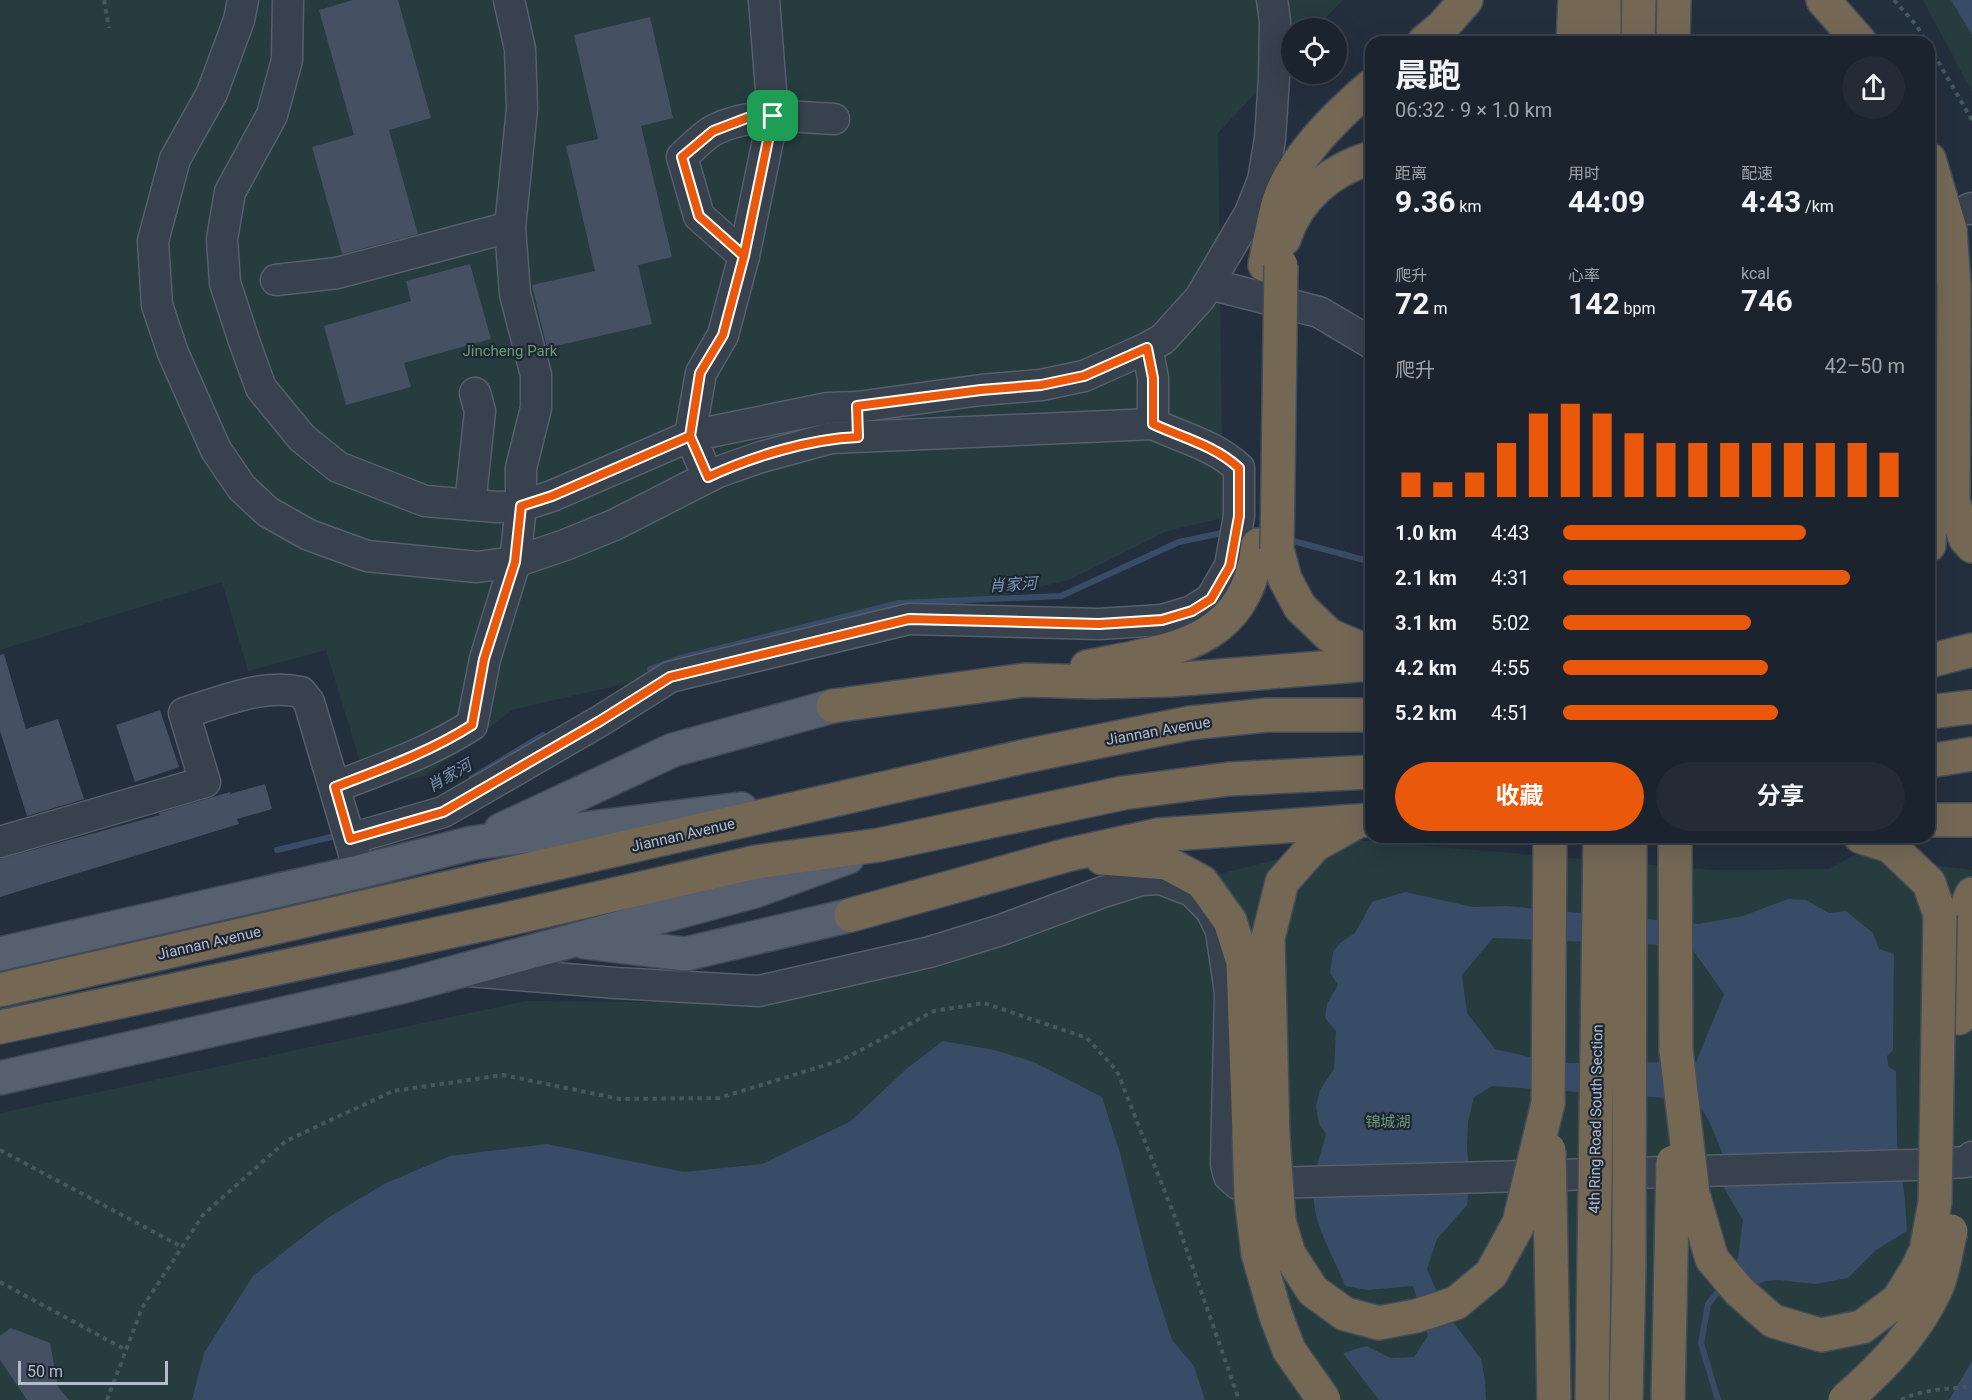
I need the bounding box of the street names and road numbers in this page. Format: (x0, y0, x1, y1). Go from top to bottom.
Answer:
street label: Jiannan Avenue (1104, 713, 1212, 749)
street label: Jiannan Avenue (629, 814, 737, 856)
street label: Jiannan Avenue (155, 922, 263, 964)
street label: 4th Ring Road South Section (1585, 1024, 1607, 1214)

